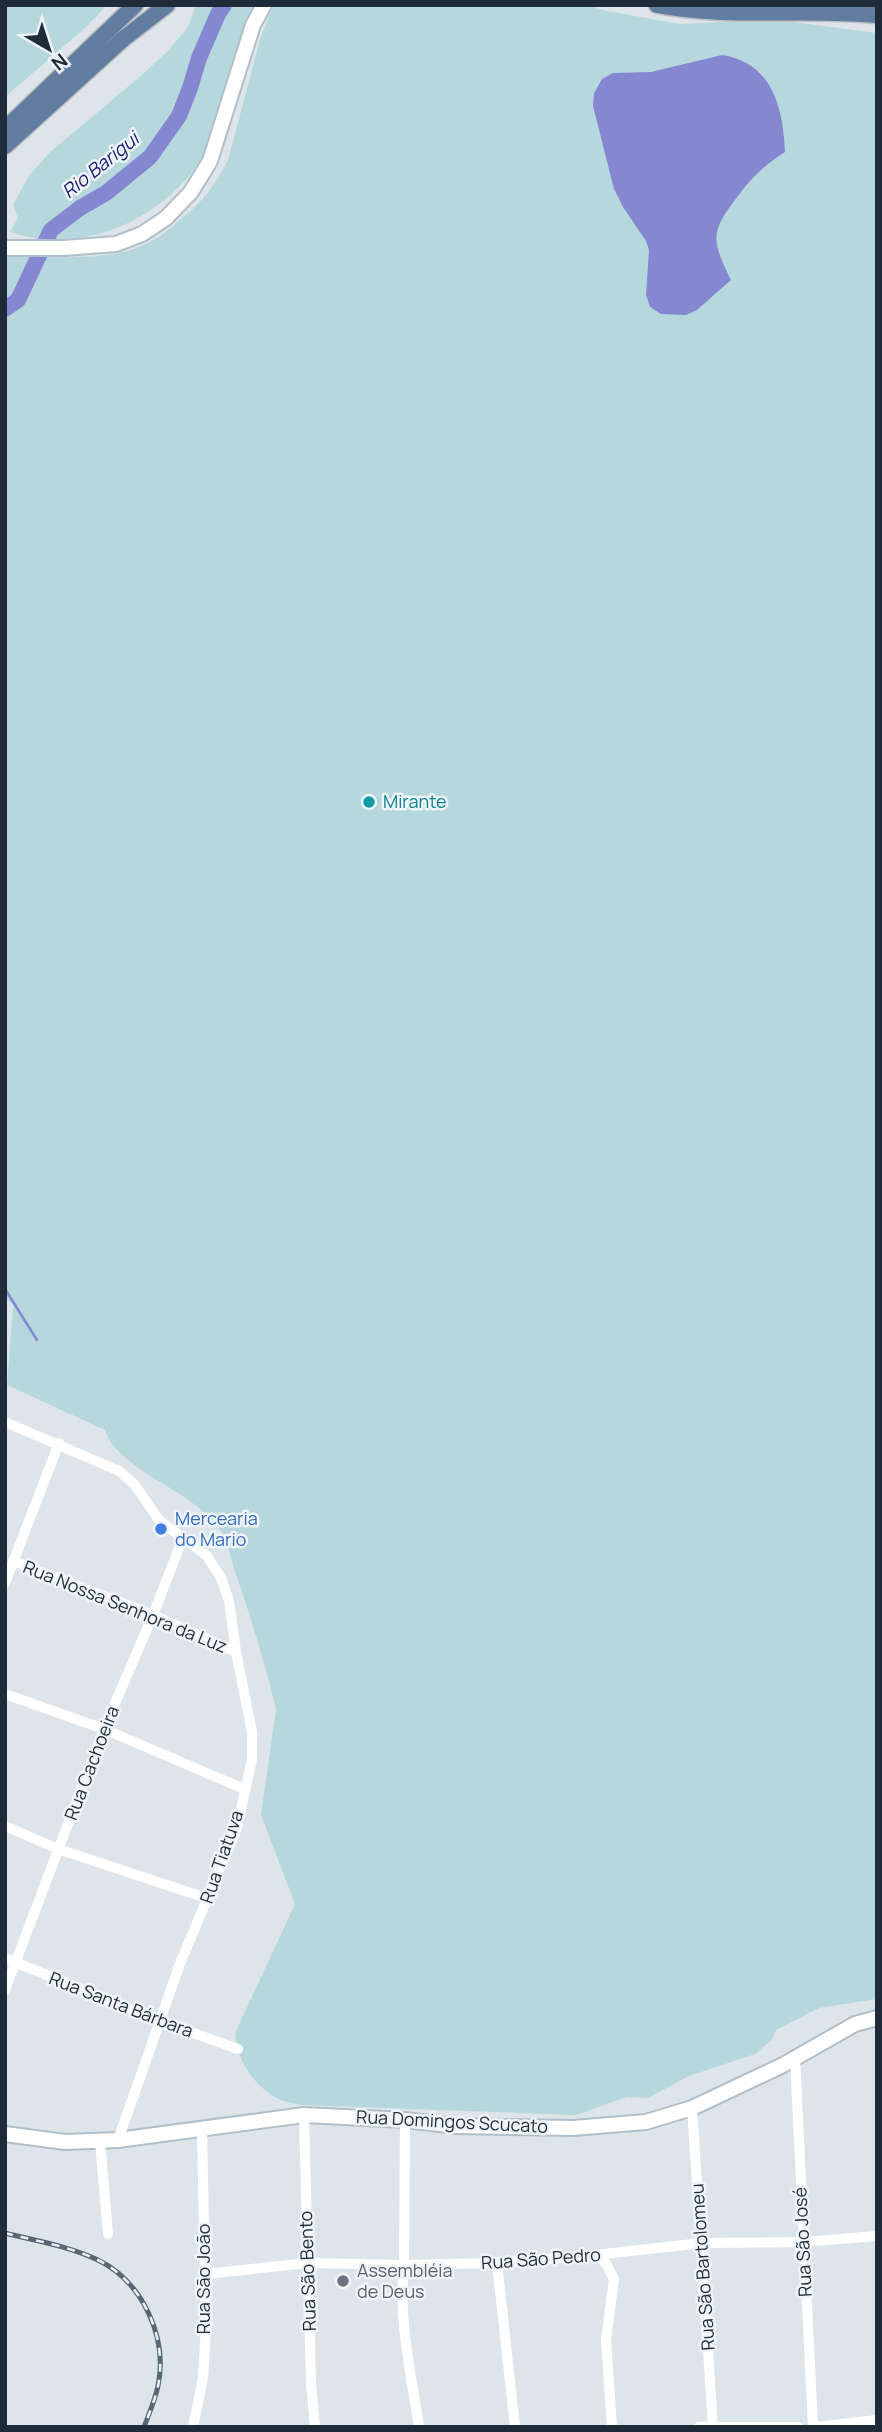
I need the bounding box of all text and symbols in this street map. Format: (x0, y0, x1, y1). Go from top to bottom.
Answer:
north arrow (14, 14, 84, 84)
text: N (46, 48, 73, 77)
water label: Rio Barigui (56, 124, 146, 204)
place label: Mirante (383, 789, 447, 813)
marker: Mirante (361, 794, 377, 810)
place label: Mercearia do Mario (175, 1506, 258, 1551)
marker: Mercearia do Mario (153, 1521, 169, 1537)
street label: Rua Nossa Senhora da Luz (20, 1554, 231, 1658)
street label: Rua Cachoeira (58, 1702, 124, 1823)
street label: Rua Tiatuva (194, 1807, 248, 1906)
street label: Rua Santa Bárbara (46, 1966, 197, 2043)
street label: Rua Domingos Scucato (356, 2104, 549, 2138)
street label: Rua São Bartolomeu (684, 2183, 720, 2351)
street label: Rua São José (787, 2187, 817, 2298)
street label: Rua São Bento (293, 2210, 321, 2332)
street label: Rua São João (191, 2224, 215, 2334)
street label: Rua São Pedro (480, 2242, 602, 2274)
place label: Assembléia de Deus (357, 2258, 452, 2303)
marker: Assembléia de Deus (335, 2273, 351, 2289)

